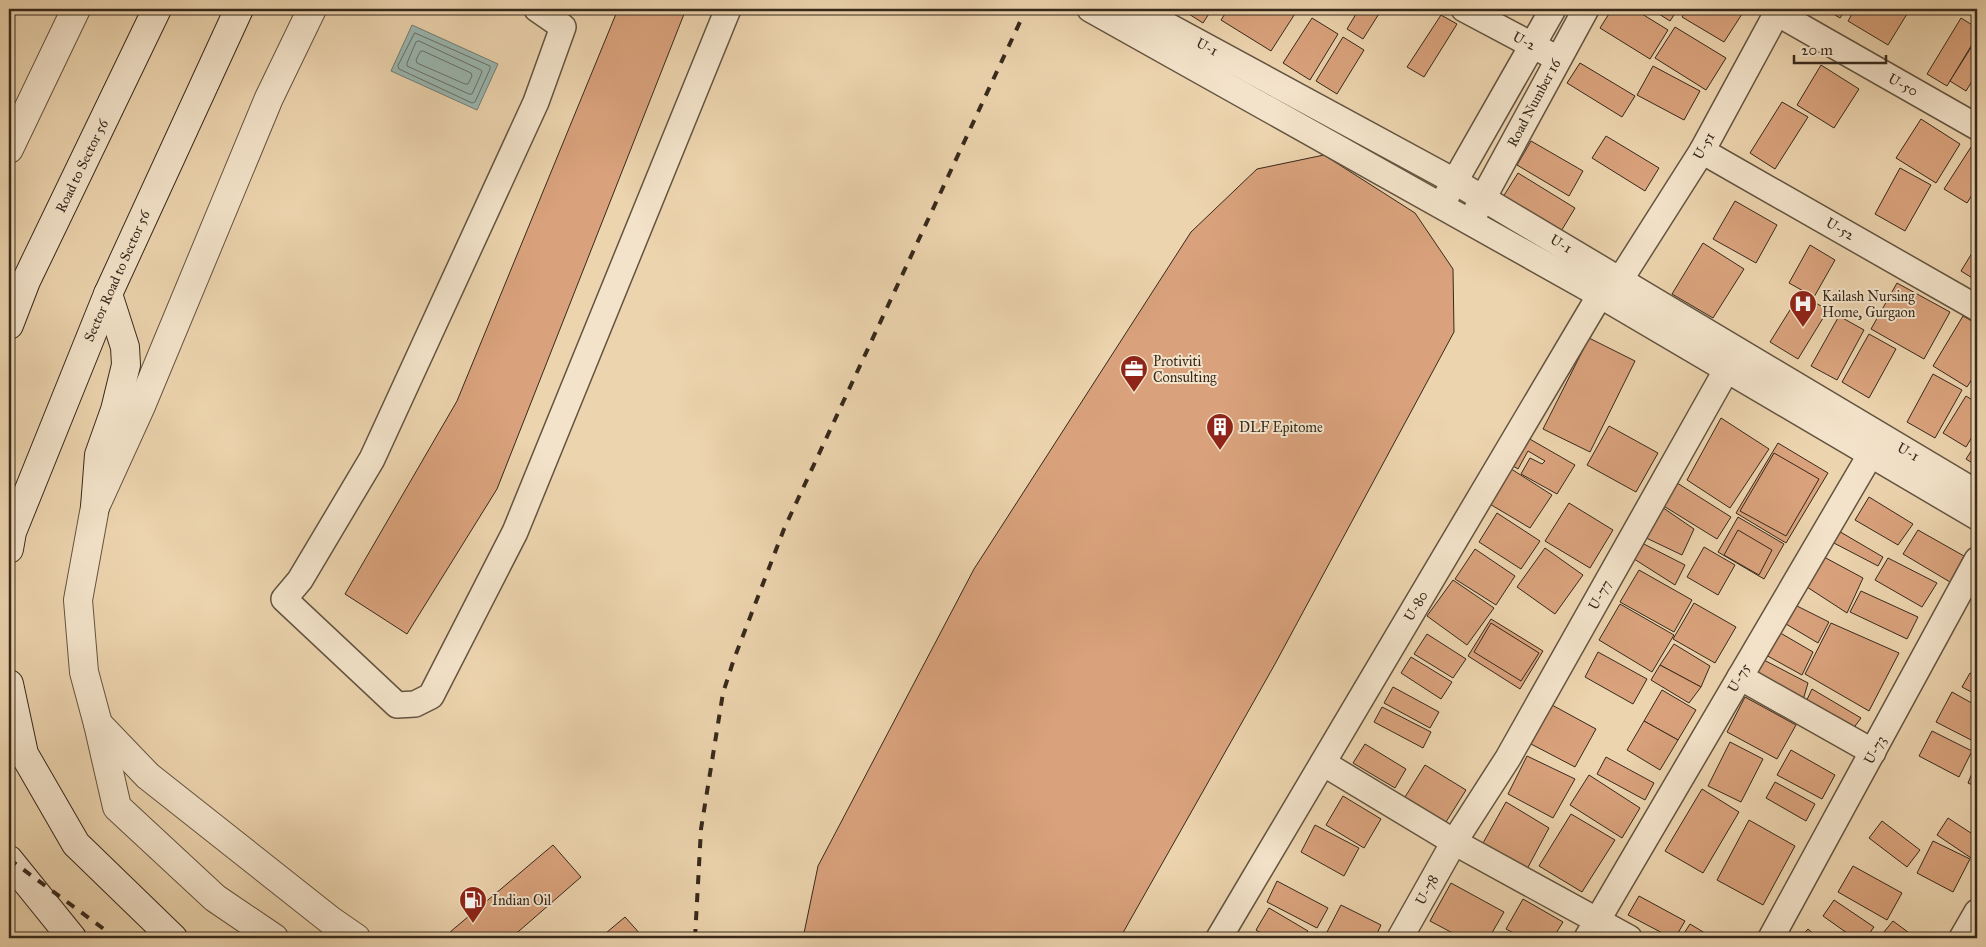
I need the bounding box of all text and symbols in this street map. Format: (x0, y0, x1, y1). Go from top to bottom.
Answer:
street label: U-2 (1510, 28, 1539, 54)
scale bar (1794, 32, 1886, 64)
street label: U-1 (1193, 34, 1221, 60)
text: 20 m (1801, 41, 1833, 59)
street label: Road Number 16 (1504, 55, 1565, 150)
street label: U-50 (1885, 70, 1921, 100)
street label: Road to Sector 56 (52, 116, 112, 215)
street label: U-51 (1689, 129, 1719, 163)
street label: Sector Road to Sector 56 (80, 207, 154, 344)
street label: U-52 (1823, 214, 1857, 244)
street label: U-1 (1547, 231, 1575, 257)
place label: Kailash Nursing Home, Gurgaon (1822, 288, 1916, 321)
hospital icon: Kailash Nursing Home, Gurgaon (1788, 289, 1818, 328)
place label: Protiviti Consulting (1153, 353, 1217, 386)
office icon: Protiviti Consulting (1119, 354, 1149, 393)
building icon: DLF Epitome (1205, 412, 1235, 451)
place label: DLF Epitome (1239, 419, 1323, 436)
street label: U-1 (1894, 439, 1922, 465)
street label: U-77 (1585, 577, 1615, 613)
street label: U-80 (1400, 588, 1432, 624)
street label: U-75 (1724, 660, 1754, 696)
street label: U-73 (1860, 733, 1890, 767)
street label: U-78 (1412, 872, 1442, 908)
fuel station icon: Indian Oil (458, 885, 488, 924)
place label: Indian Oil (492, 892, 551, 909)

